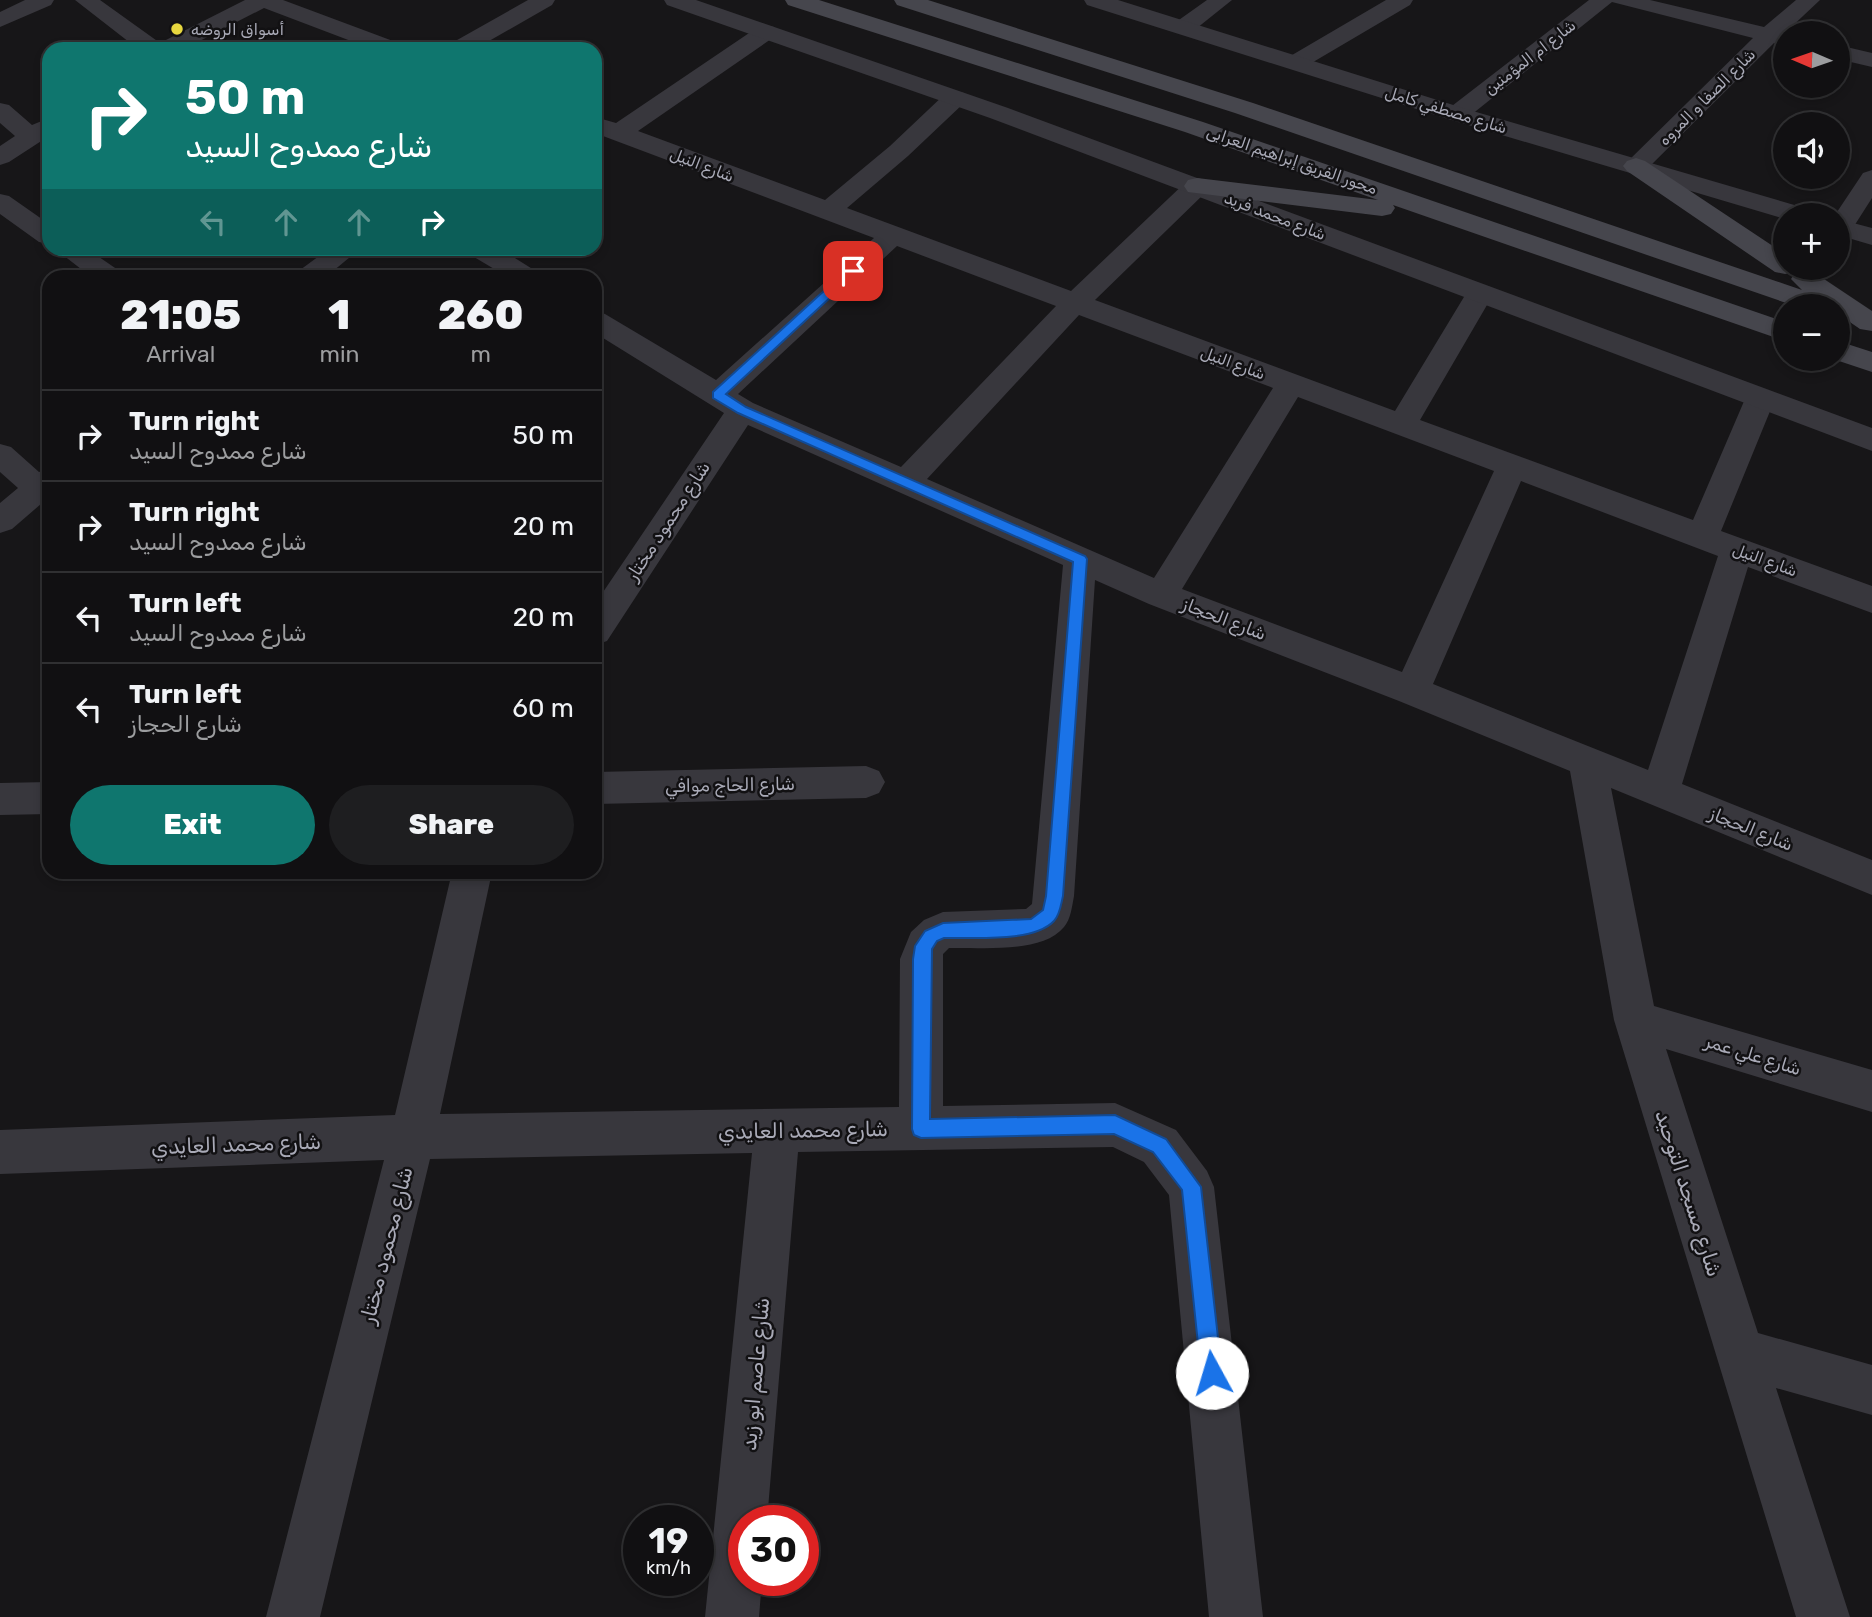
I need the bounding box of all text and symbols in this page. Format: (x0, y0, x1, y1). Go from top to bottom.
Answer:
street label: شارع ام المؤمنين (1481, 15, 1581, 100)
place label: أسواق الروضه (191, 20, 284, 40)
marker: أسواق الروضه (169, 21, 185, 37)
north arrow (1773, 21, 1850, 98)
map controls (1773, 21, 1850, 371)
street label: شارع الصفا و المروه (1655, 45, 1761, 151)
text: 50 m (185, 68, 305, 126)
icon: right (70, 70, 161, 161)
street label: شارع مصطفي كامل (1382, 82, 1509, 140)
button: sound (1773, 112, 1850, 189)
street label: محور الفريق إبراهيم العرابى (1204, 122, 1380, 199)
text: شارع ممدوح السيد (185, 127, 432, 165)
street label: شارع النيل (666, 144, 737, 188)
street label: شارع محمد فريد (1221, 188, 1328, 246)
icon: left (194, 203, 232, 241)
icon: ahead (267, 203, 305, 241)
icon: ahead (340, 203, 378, 241)
icon: right (413, 203, 451, 241)
button: + (1773, 203, 1850, 280)
pin (823, 241, 883, 301)
icon: arrive (834, 252, 872, 290)
text: 21:05 (120, 290, 241, 340)
text: 1 (328, 290, 351, 340)
text: 260 (438, 290, 524, 340)
button: − (1773, 294, 1850, 371)
text: Arrival (146, 340, 215, 368)
text: min (319, 340, 359, 368)
text: m (470, 340, 491, 368)
street label: شارع النيل (1197, 343, 1268, 385)
text: Turn right (129, 406, 259, 437)
icon: right (70, 417, 108, 455)
text: 50 m (513, 420, 574, 451)
text: شارع ممدوح السيد (129, 437, 307, 465)
street label: شارع محمود مختار (621, 457, 716, 586)
text: Turn right (129, 497, 259, 528)
icon: right (70, 508, 108, 546)
text: 20 m (513, 511, 574, 542)
text: شارع ممدوح السيد (129, 528, 307, 556)
street label: شارع النيل (1729, 540, 1800, 582)
text: Turn left (129, 588, 241, 619)
street label: شارع الحجاز (1177, 593, 1269, 646)
icon: left (70, 599, 108, 637)
text: 20 m (513, 602, 574, 633)
text: شارع ممدوح السيد (129, 619, 307, 647)
text: Turn left (129, 679, 241, 710)
icon: left (70, 690, 108, 728)
text: 60 m (512, 693, 574, 724)
text: شارع الحجاز (129, 710, 242, 738)
street label: شارع الحاج موافي (665, 773, 795, 799)
button: Exit (70, 785, 315, 865)
button: Share (329, 785, 574, 865)
street label: شارع الحجاز (1705, 802, 1796, 857)
street label: شارع علي عمر (1701, 1030, 1804, 1082)
street label: شارع مسجد التوحيد (1648, 1106, 1728, 1280)
street label: شارع محمد العايدي (718, 1116, 888, 1146)
street label: شارع محمد العايدي (150, 1129, 322, 1161)
street label: شارع محمود مختار (354, 1164, 419, 1328)
street label: شارع عاصم ابو زيد (736, 1296, 776, 1452)
position arrow (1175, 1336, 1249, 1410)
speed limit sign: 30 (728, 1505, 819, 1596)
text: 19 (649, 1520, 688, 1562)
text: km/h (646, 1557, 691, 1579)

